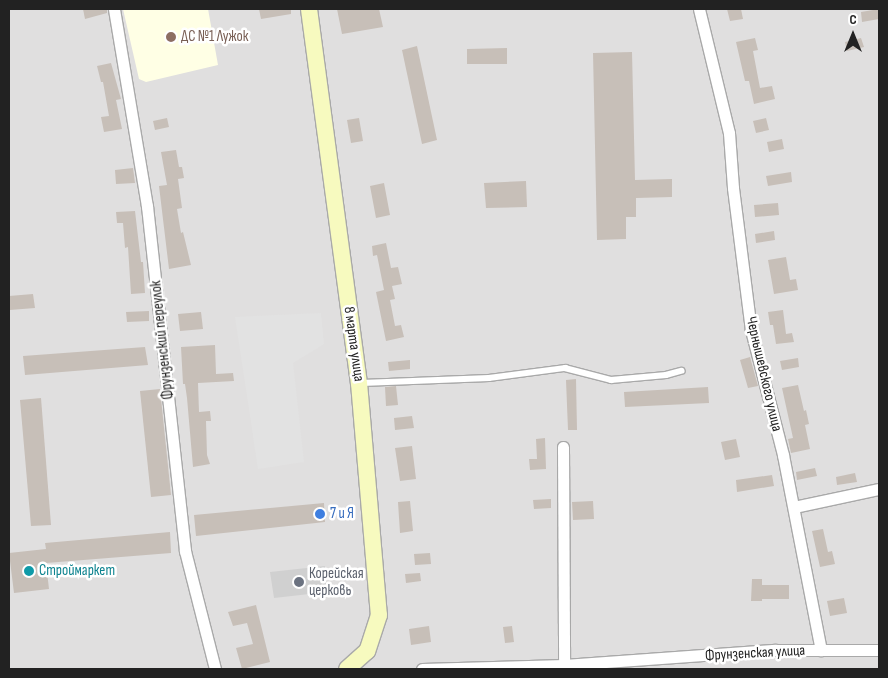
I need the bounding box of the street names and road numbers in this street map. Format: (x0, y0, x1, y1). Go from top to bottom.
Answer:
street label: Фрунзенский переулок (147, 280, 177, 400)
street label: 8 марта улица (340, 305, 368, 383)
street label: Чернышевского улица (742, 315, 786, 433)
street label: Фрунзенская улица (704, 641, 806, 665)

